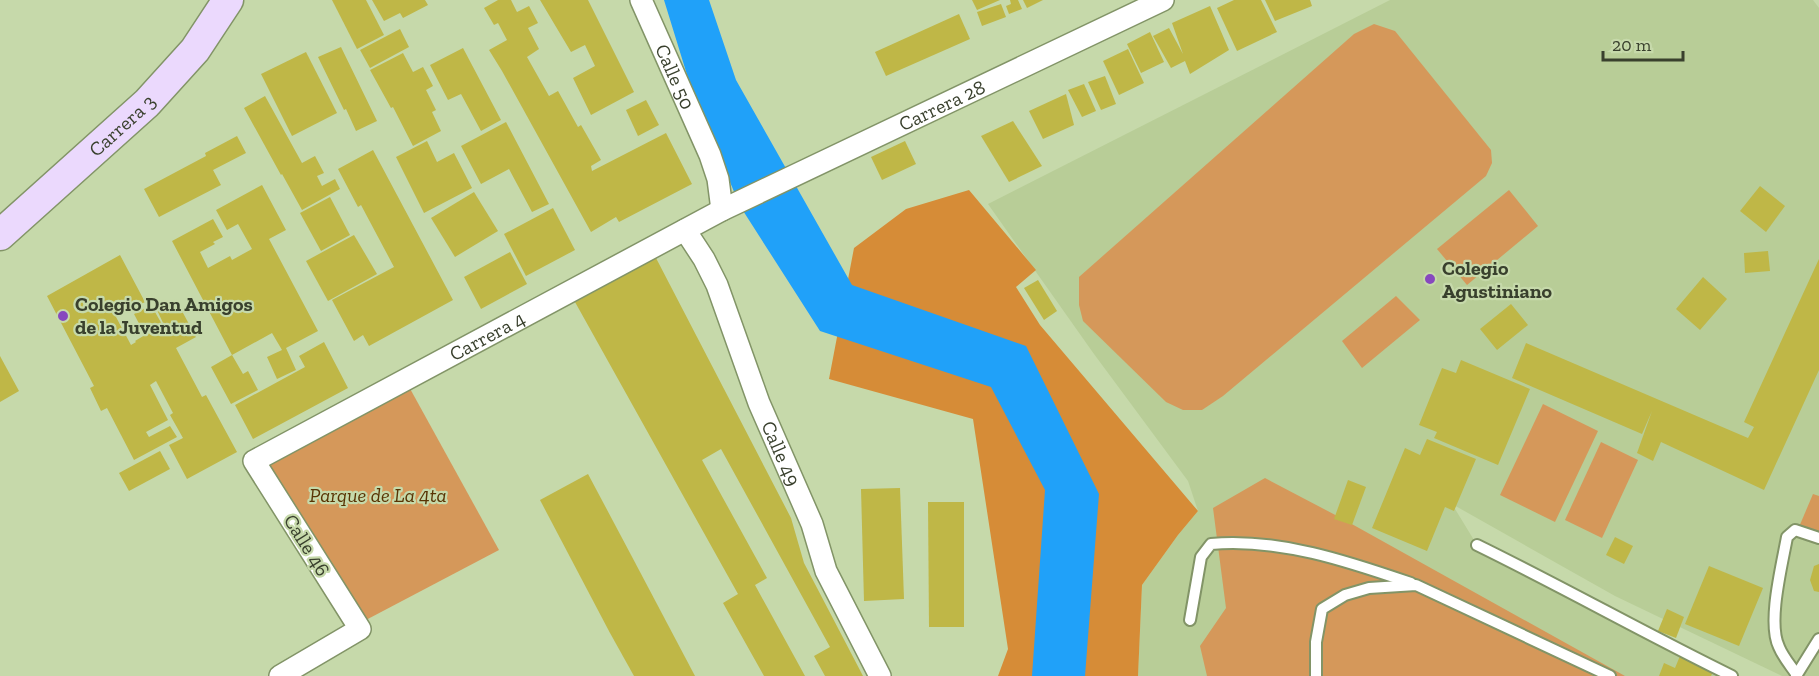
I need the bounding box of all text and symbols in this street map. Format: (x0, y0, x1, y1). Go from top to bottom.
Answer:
scale bar (1603, 24, 1682, 62)
text: 20 m (1612, 34, 1652, 56)
street label: Calle 50 (650, 40, 700, 113)
street label: Carrera 28 (895, 75, 989, 136)
street label: Carrera 3 (84, 90, 161, 161)
place label: Colegio Agustiniano (1442, 256, 1552, 303)
marker: Colegio Agustiniano (1423, 272, 1437, 286)
place label: Colegio Dan Amigos de la Juventud (75, 292, 253, 339)
street label: Carrera 4 (445, 306, 529, 366)
marker: Colegio Dan Amigos de la Juventud (56, 309, 70, 323)
street label: Calle 49 (756, 417, 806, 490)
park label: Parque de La 4ta (309, 483, 447, 507)
street label: Calle 46 (279, 510, 335, 580)

